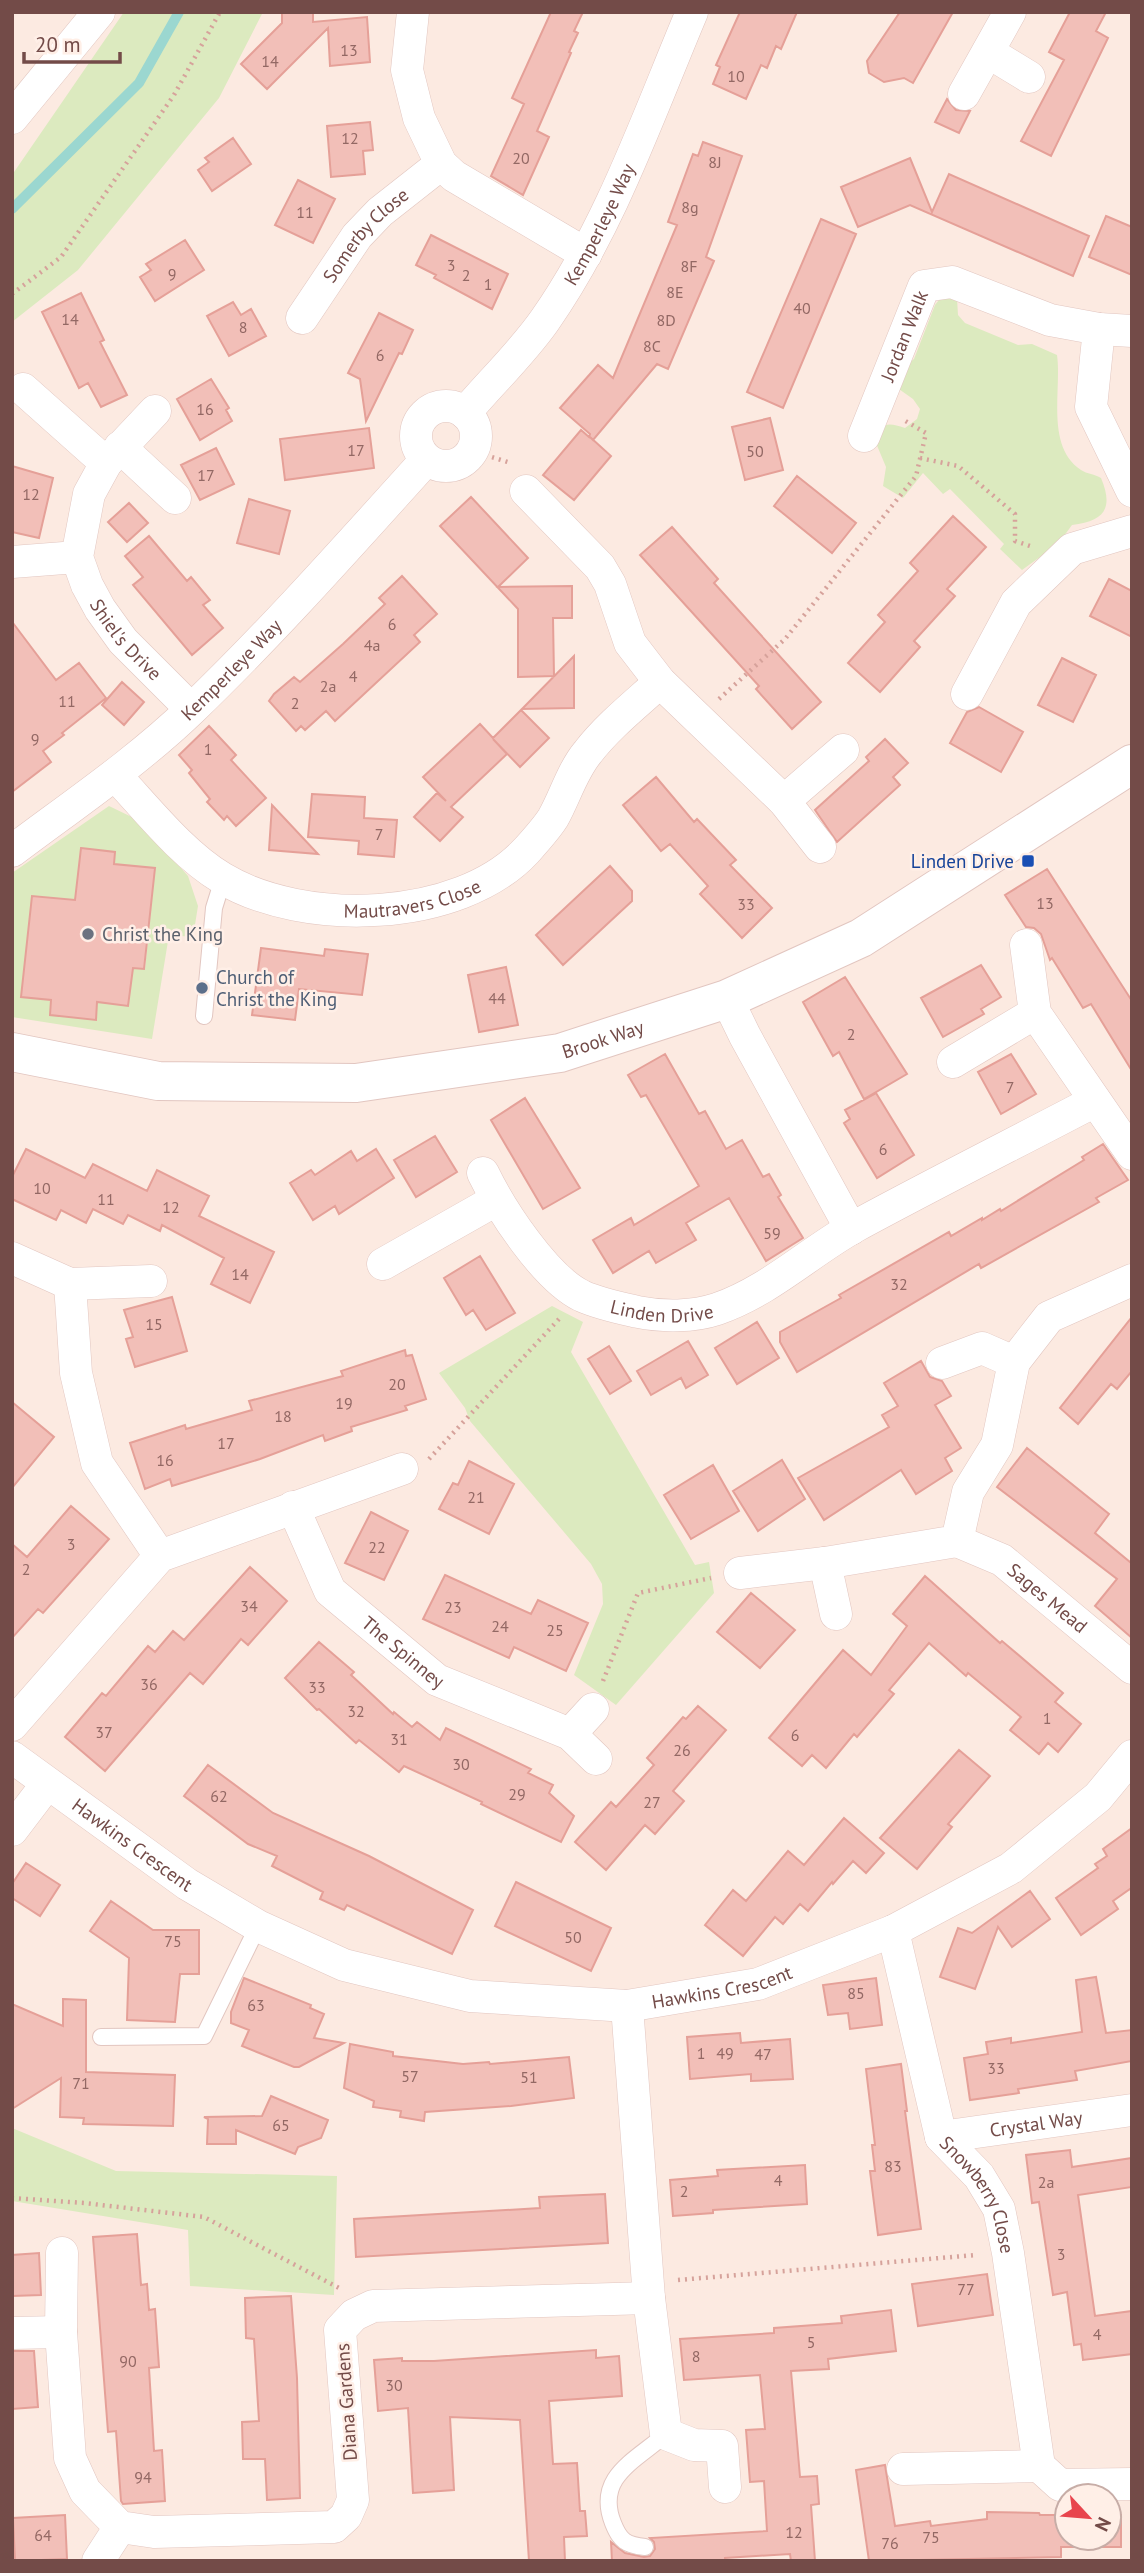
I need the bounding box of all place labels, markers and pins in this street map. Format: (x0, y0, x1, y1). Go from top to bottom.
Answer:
place label: Linden Drive (911, 849, 1014, 873)
marker: Linden Drive (1020, 853, 1036, 869)
place label: Christ the King (102, 922, 223, 946)
marker: Christ the King (80, 926, 96, 942)
place label: Church of Christ the King (216, 965, 337, 1011)
marker: Church of Christ the King (194, 980, 210, 996)

